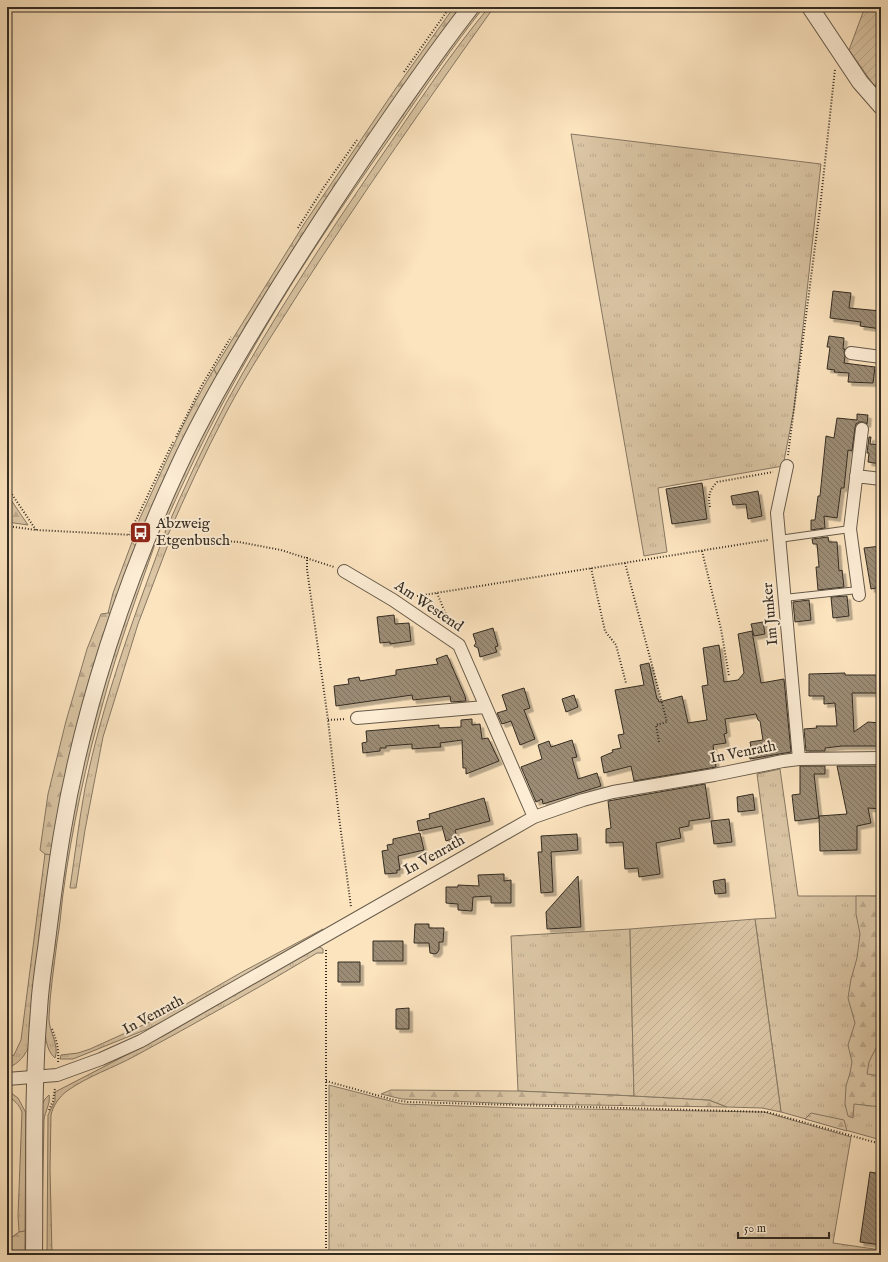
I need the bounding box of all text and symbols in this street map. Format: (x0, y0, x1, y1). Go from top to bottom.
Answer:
place label: Abzweig Etgenbusch (155, 514, 230, 550)
bus stop icon: Abzweig Etgenbusch (127, 519, 153, 545)
street label: Am Westend (390, 576, 468, 636)
street label: Im Junker (758, 581, 782, 646)
street label: In Venrath (708, 736, 778, 768)
street label: In Venrath (400, 831, 468, 879)
street label: In Venrath (119, 991, 187, 1039)
scale bar (738, 1214, 829, 1240)
text: 50 m (744, 1221, 766, 1236)

